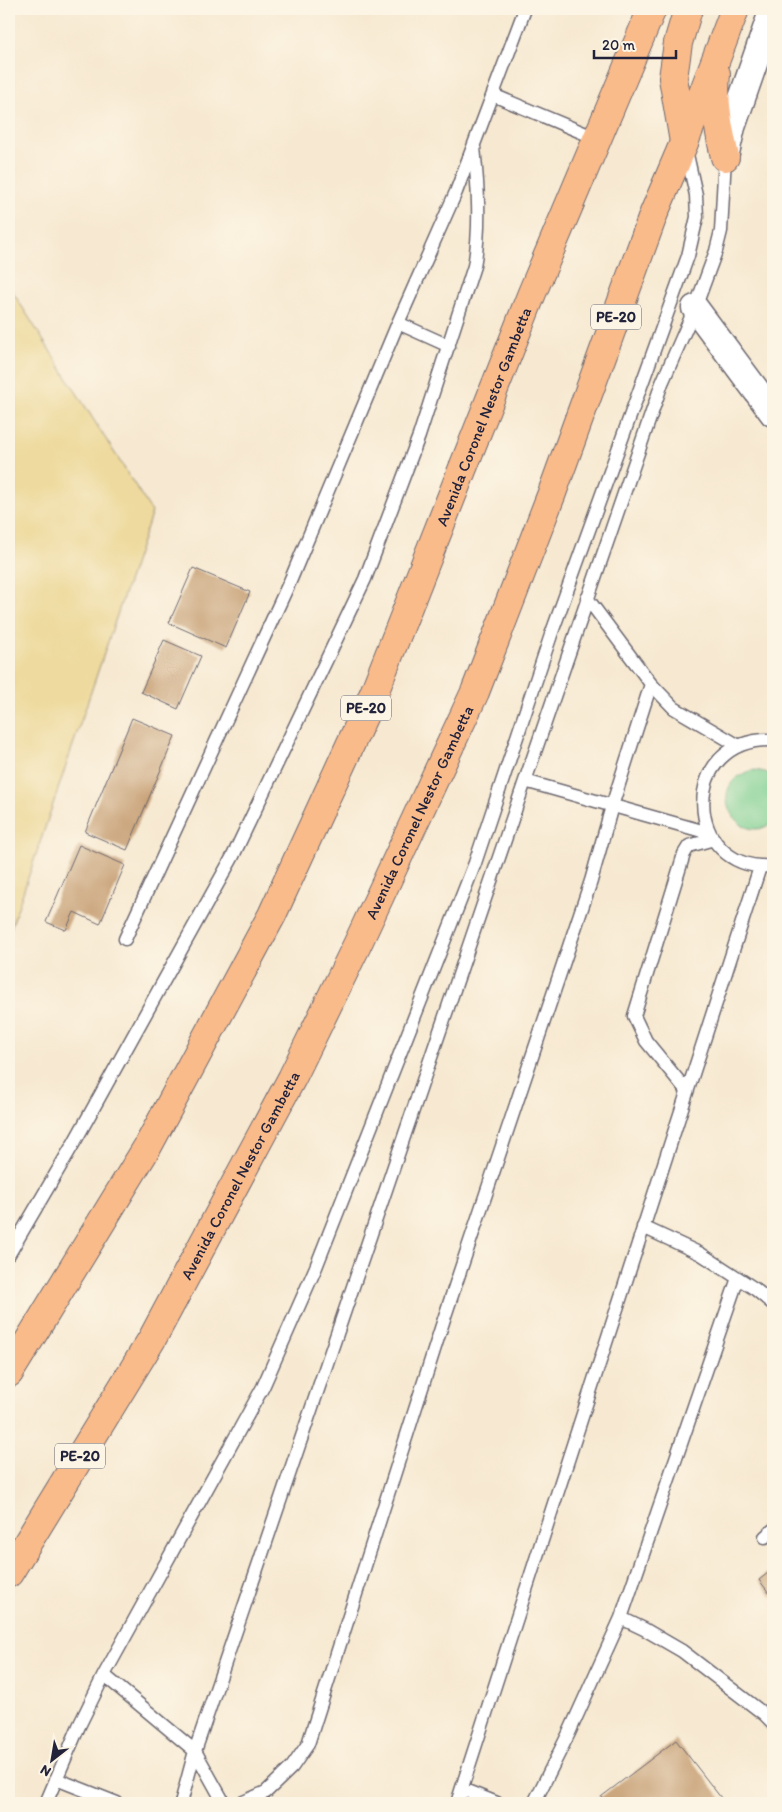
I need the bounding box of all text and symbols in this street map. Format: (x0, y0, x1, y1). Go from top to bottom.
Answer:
scale bar (594, 28, 677, 60)
text: 20 m (602, 36, 636, 54)
street label: Avenida Coronel Nestor Gambetta (432, 304, 535, 529)
road number: PE-20 (591, 304, 641, 330)
road number: PE-20 (341, 696, 391, 720)
street label: Avenida Coronel Nestor Gambetta (361, 702, 477, 922)
street label: Avenida Coronel Nestor Gambetta (177, 1068, 304, 1283)
road number: PE-20 (55, 1444, 105, 1468)
north arrow (28, 1734, 78, 1784)
text: N (37, 1761, 54, 1780)

